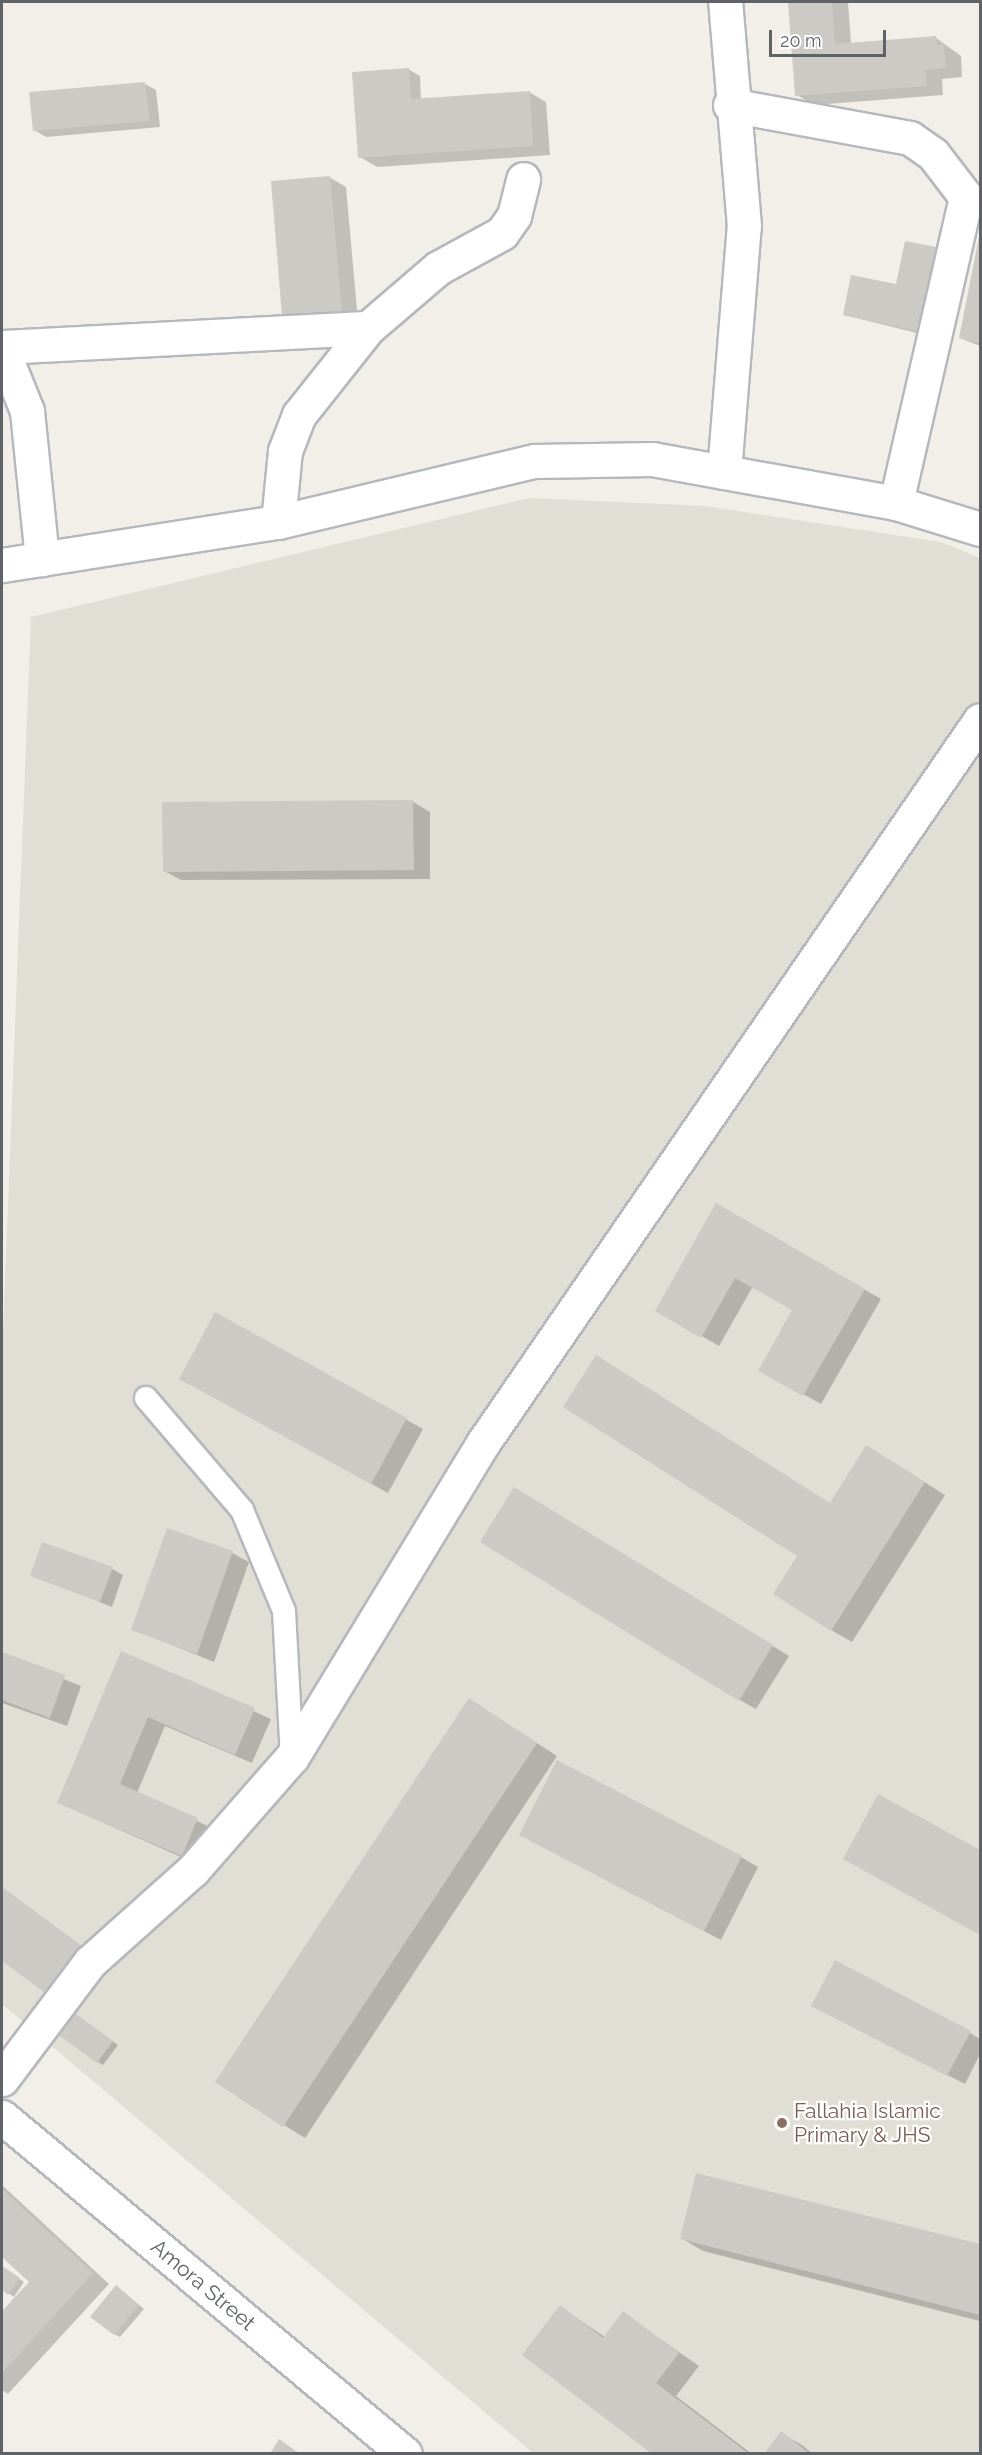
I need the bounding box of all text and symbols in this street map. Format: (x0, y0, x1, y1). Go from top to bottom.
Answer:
scale bar (772, 18, 889, 56)
text: 20 m (780, 30, 822, 51)
place label: Fallahia Islamic Primary & JHS (794, 2098, 941, 2148)
marker: Fallahia Islamic Primary & JHS (775, 2116, 789, 2130)
street label: Amora Street (146, 2234, 260, 2336)

